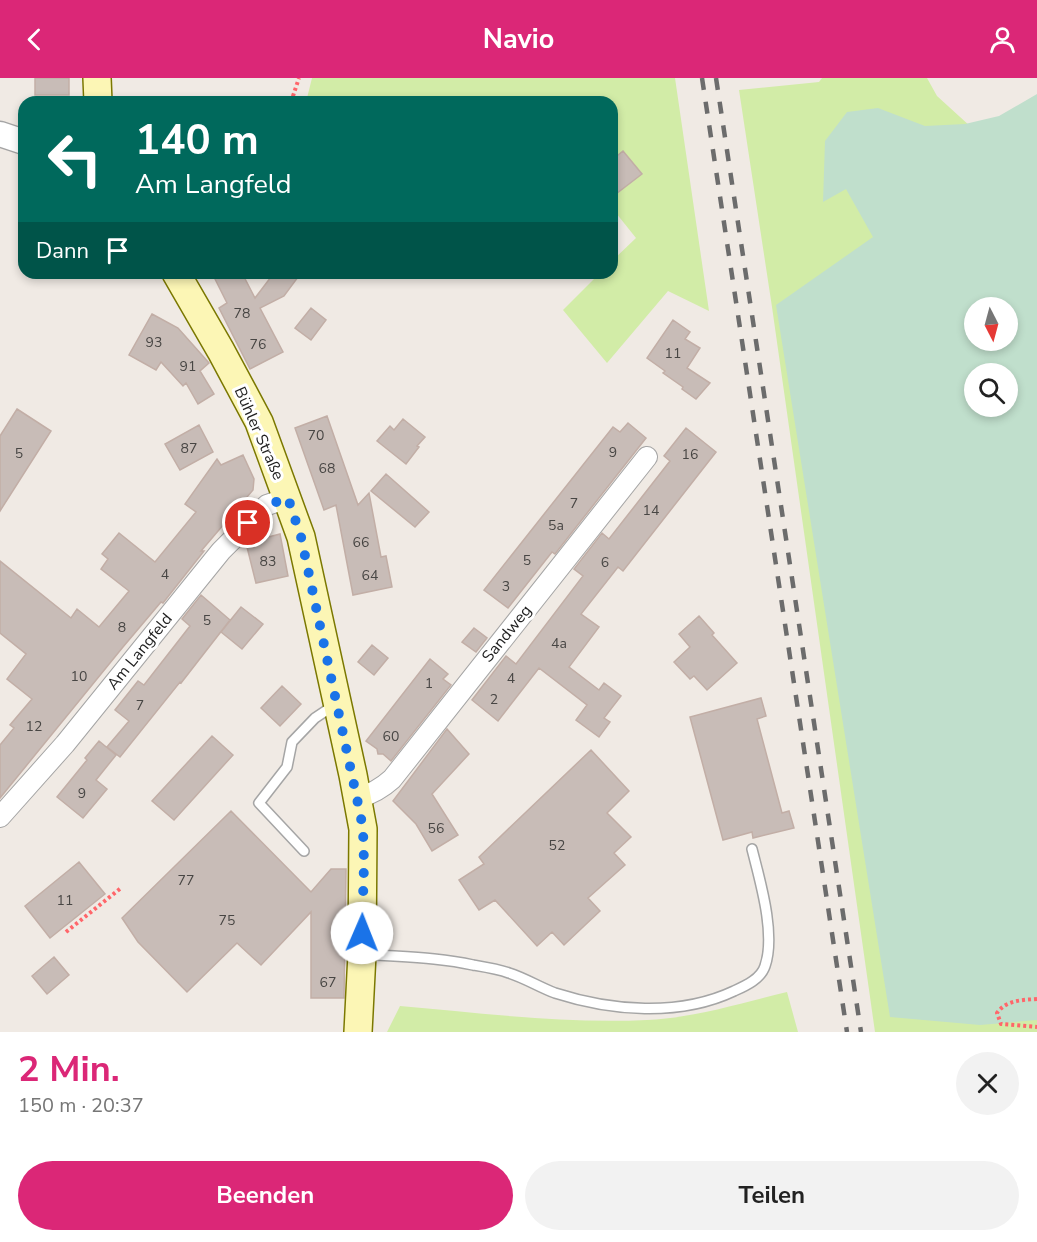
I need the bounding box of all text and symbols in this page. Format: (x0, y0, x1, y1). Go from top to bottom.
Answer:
text: Navio (483, 21, 554, 58)
icon: back (18, 23, 51, 56)
icon: person (986, 23, 1019, 56)
text: 140 m (135, 112, 259, 169)
icon: left (36, 120, 114, 198)
text: Am Langfeld (135, 166, 291, 203)
icon: arrive (101, 234, 134, 267)
text: Dann (36, 236, 89, 266)
north arrow (964, 297, 1018, 351)
map controls (964, 297, 1018, 417)
house number: 78 (234, 304, 250, 323)
house number: 93 (146, 333, 162, 352)
house number: 76 (250, 335, 266, 354)
house number: 11 (665, 344, 681, 363)
house number: 91 (180, 357, 196, 376)
button: search (964, 363, 1018, 417)
street label: Bühler Straße (229, 383, 289, 483)
house number: 70 (308, 426, 324, 445)
house number: 87 (181, 439, 197, 458)
house number: 9 (609, 443, 617, 462)
house number: 5 (15, 444, 23, 463)
house number: 16 (682, 445, 698, 464)
house number: 68 (319, 459, 335, 478)
house number: 7 (570, 494, 578, 513)
pin (222, 497, 273, 548)
house number: 14 (643, 501, 659, 520)
icon: arrive (231, 506, 264, 539)
house number: 5a (548, 516, 564, 535)
house number: 66 (353, 533, 369, 552)
house number: 5 (523, 551, 531, 570)
house number: 83 (260, 552, 276, 571)
house number: 6 (601, 553, 609, 572)
house number: 4 (161, 565, 169, 584)
house number: 64 (362, 566, 378, 585)
house number: 3 (502, 577, 510, 596)
street label: Sandweg (477, 600, 537, 667)
street label: Am Langfeld (102, 609, 178, 695)
house number: 5 (203, 611, 211, 630)
house number: 8 (118, 618, 126, 637)
house number: 4a (551, 634, 567, 653)
house number: 10 (71, 667, 87, 686)
house number: 4 (507, 669, 515, 688)
house number: 1 (425, 674, 433, 693)
house number: 2 (490, 690, 498, 709)
house number: 7 (136, 696, 144, 715)
house number: 12 (26, 717, 42, 736)
house number: 60 (383, 727, 399, 746)
house number: 9 (78, 784, 86, 803)
house number: 56 (428, 819, 444, 838)
house number: 52 (549, 836, 565, 855)
house number: 77 (178, 871, 194, 890)
house number: 11 (57, 891, 73, 910)
position arrow (330, 901, 394, 965)
house number: 75 (219, 911, 235, 930)
house number: 67 (320, 973, 336, 992)
text: 2 Min. (18, 1045, 120, 1094)
button: close (956, 1052, 1019, 1115)
text: 150 m · 20:37 (18, 1092, 144, 1119)
button: Beenden (18, 1161, 513, 1230)
button: Teilen (525, 1161, 1019, 1230)

